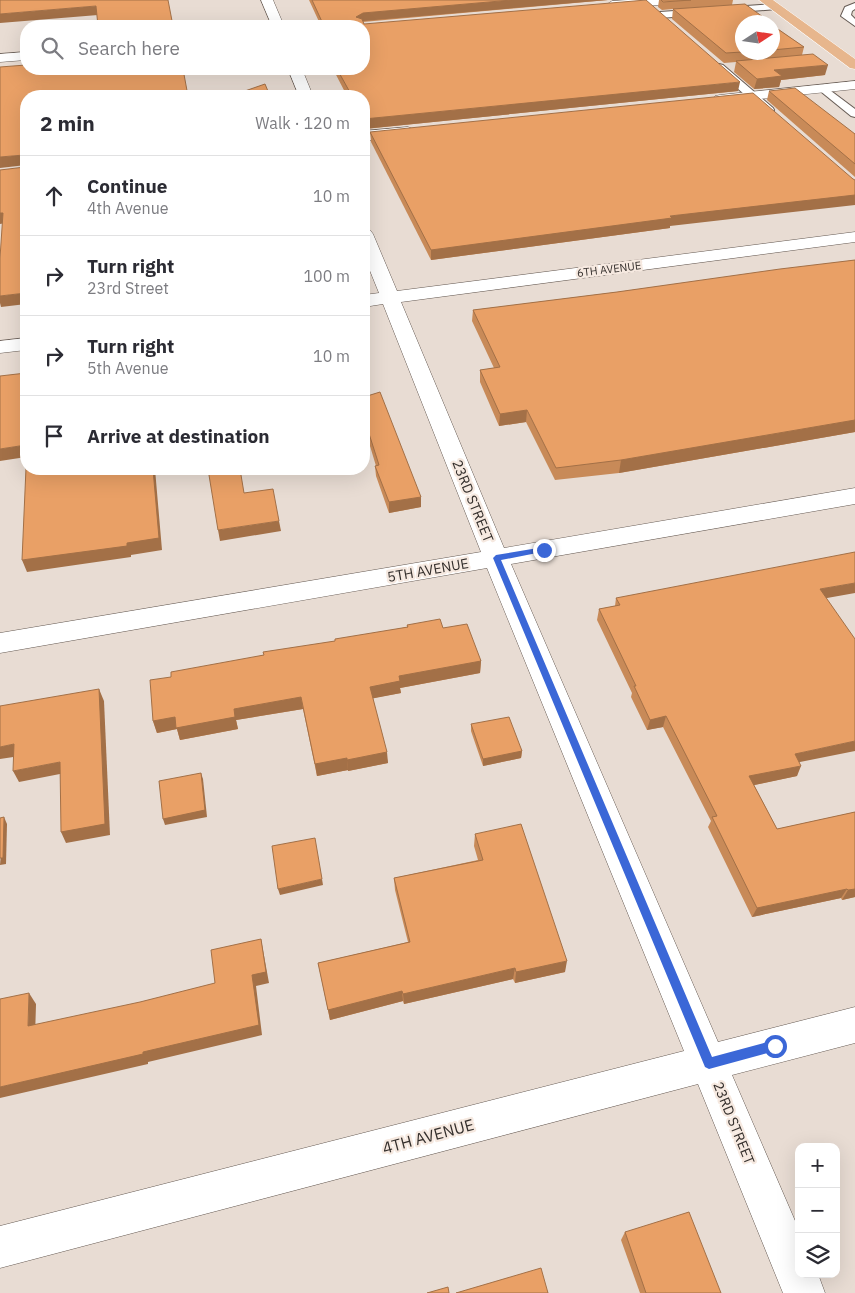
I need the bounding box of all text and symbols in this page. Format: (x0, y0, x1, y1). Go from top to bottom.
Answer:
north arrow (735, 15, 780, 60)
search box (20, 20, 370, 75)
icon: search (38, 34, 66, 62)
text: Search here (78, 36, 180, 60)
text: 2 min (40, 109, 95, 137)
text: Walk · 120 m (255, 113, 350, 133)
text: Continue (87, 174, 167, 198)
icon: ahead (40, 182, 68, 210)
text: 10 m (313, 186, 350, 206)
text: 4th Avenue (87, 198, 169, 218)
text: Turn right (87, 254, 174, 278)
street label: 6TH AVENUE (576, 258, 642, 280)
icon: right (40, 262, 68, 290)
text: 100 m (303, 266, 350, 286)
text: 23rd Street (87, 278, 169, 298)
text: Turn right (87, 334, 174, 358)
icon: right (40, 342, 68, 370)
text: 10 m (313, 346, 350, 366)
text: 5th Avenue (87, 358, 169, 378)
icon: arrive (40, 422, 68, 450)
text: Arrive at destination (87, 424, 270, 448)
street label: 23RD STREET (448, 457, 498, 545)
route end (533, 539, 556, 562)
street label: 5TH AVENUE (386, 554, 470, 586)
route start (764, 1035, 787, 1058)
street label: 23RD STREET (709, 1079, 759, 1167)
street label: 4TH AVENUE (380, 1114, 476, 1158)
map controls (795, 1143, 840, 1278)
button: + (795, 1143, 840, 1188)
button: − (795, 1188, 840, 1233)
button: layers (795, 1233, 840, 1278)

